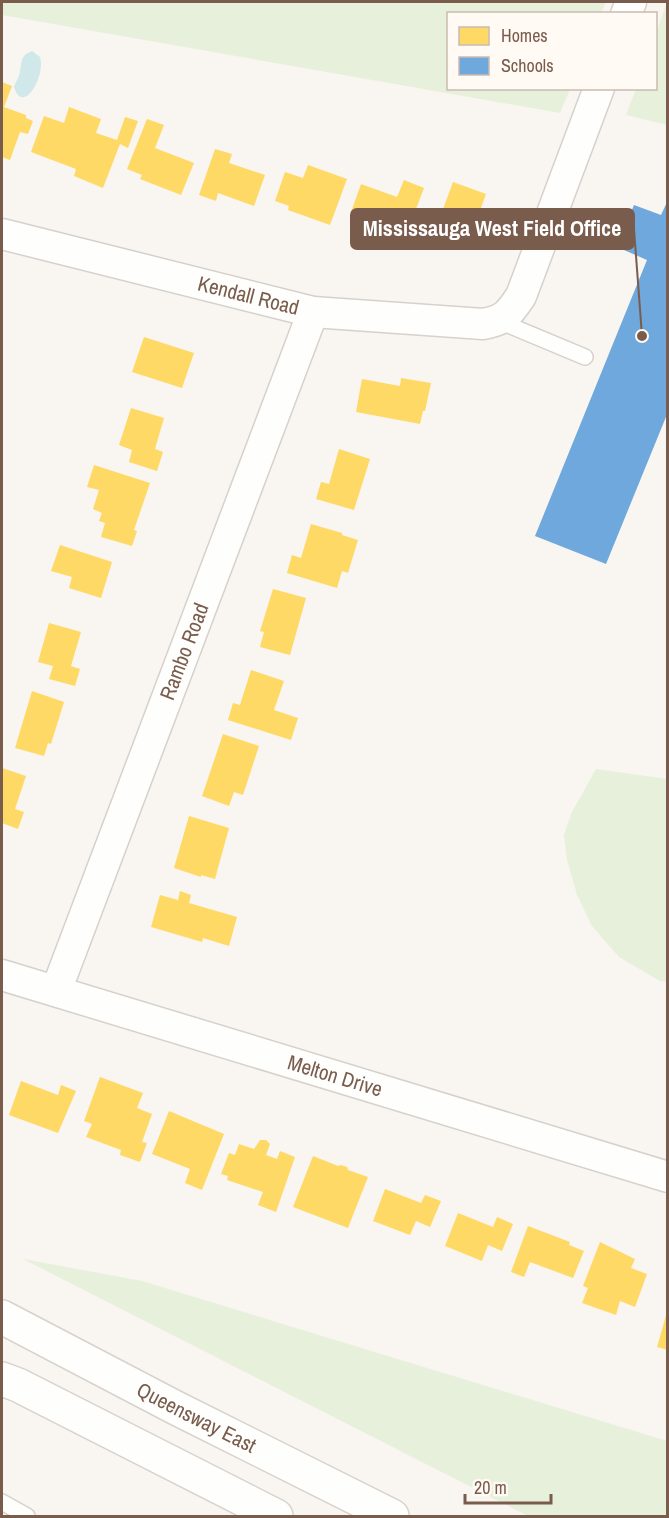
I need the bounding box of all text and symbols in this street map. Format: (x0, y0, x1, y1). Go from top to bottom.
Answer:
legend (447, 12, 657, 90)
text: Homes (501, 23, 548, 48)
text: Schools (501, 53, 554, 78)
callout: Mississauga West Field Office (351, 209, 634, 249)
text: Mississauga West Field Office (363, 213, 621, 243)
street label: Kendall Road (195, 269, 302, 322)
street label: Rambo Road (153, 599, 216, 704)
street label: Melton Drive (284, 1047, 386, 1104)
street label: Queensway East (132, 1375, 261, 1460)
scale bar (465, 1467, 550, 1505)
text: 20 m (474, 1475, 507, 1500)

